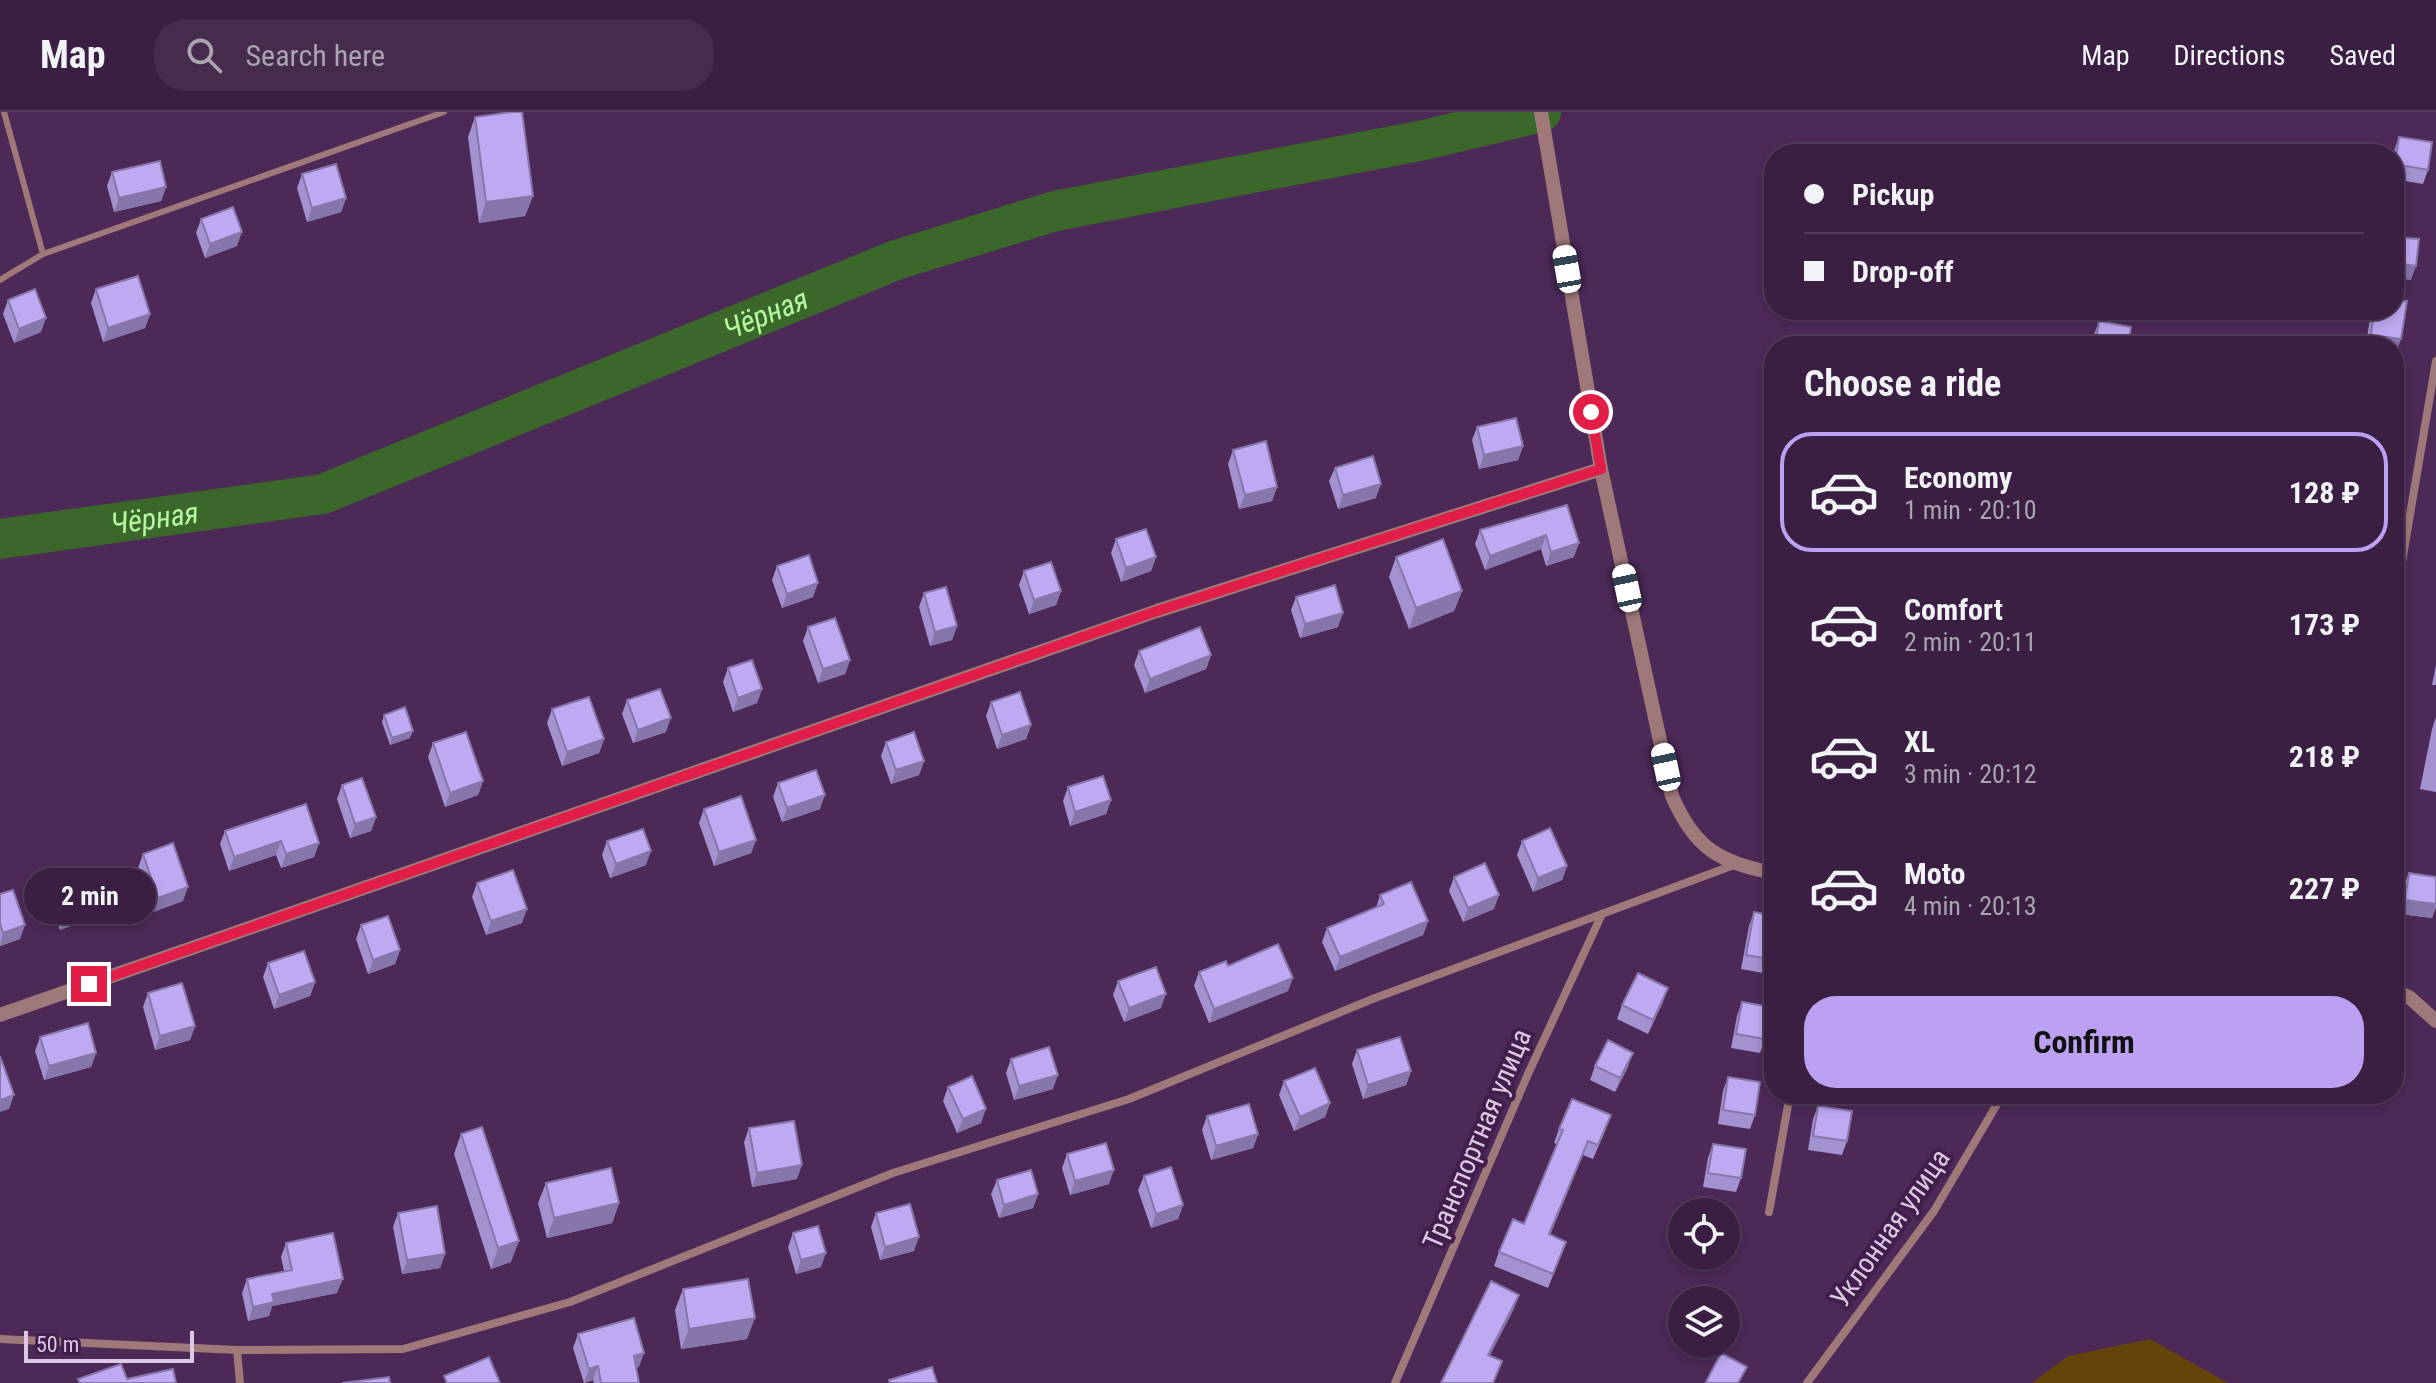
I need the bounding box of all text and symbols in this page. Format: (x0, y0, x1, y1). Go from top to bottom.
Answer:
search box (154, 19, 714, 91)
text: Map (40, 33, 106, 77)
icon: search (182, 33, 226, 77)
text: Search here (246, 38, 385, 73)
text: Map (2081, 39, 2130, 72)
text: Directions (2174, 39, 2285, 72)
text: Saved (2329, 39, 2396, 72)
text: Pickup (1852, 177, 1934, 212)
car (1551, 243, 1583, 295)
text: Drop-off (1852, 254, 1954, 289)
water label: Чёрная (718, 280, 813, 346)
text: Choose a ride (1804, 363, 2001, 405)
route start (1573, 394, 1609, 430)
icon: car (1808, 456, 1880, 528)
text: Economy (1904, 460, 2012, 495)
text: 128 ₽ (2289, 475, 2360, 510)
water label: Чёрная (108, 494, 201, 541)
text: 1 min · 20:10 (1904, 495, 2037, 525)
car (1610, 562, 1644, 614)
icon: car (1808, 588, 1880, 660)
text: Comfort (1904, 592, 2003, 627)
text: 173 ₽ (2289, 607, 2360, 642)
text: 2 min · 20:11 (1904, 627, 2037, 657)
icon: car (1808, 720, 1880, 792)
text: XL (1904, 724, 1935, 759)
text: 218 ₽ (2289, 739, 2360, 774)
car (1649, 741, 1683, 793)
text: 3 min · 20:12 (1904, 759, 2037, 789)
icon: car (1808, 852, 1880, 924)
text: Moto (1904, 856, 1965, 891)
callout: 2 min (23, 868, 155, 924)
text: 227 ₽ (2289, 871, 2360, 906)
text: 2 min (61, 881, 119, 911)
text: 4 min · 20:13 (1904, 891, 2037, 921)
route end (71, 966, 107, 1002)
button: Confirm (1804, 996, 2364, 1088)
street label: Транспортная улица (1416, 1024, 1538, 1254)
street label: Уклонная улица (1823, 1143, 1957, 1313)
map controls (1668, 1198, 1740, 1358)
button: locate (1668, 1198, 1740, 1270)
button: layers (1668, 1286, 1740, 1358)
scale bar (24, 1327, 194, 1363)
text: 50 m (36, 1332, 79, 1357)

